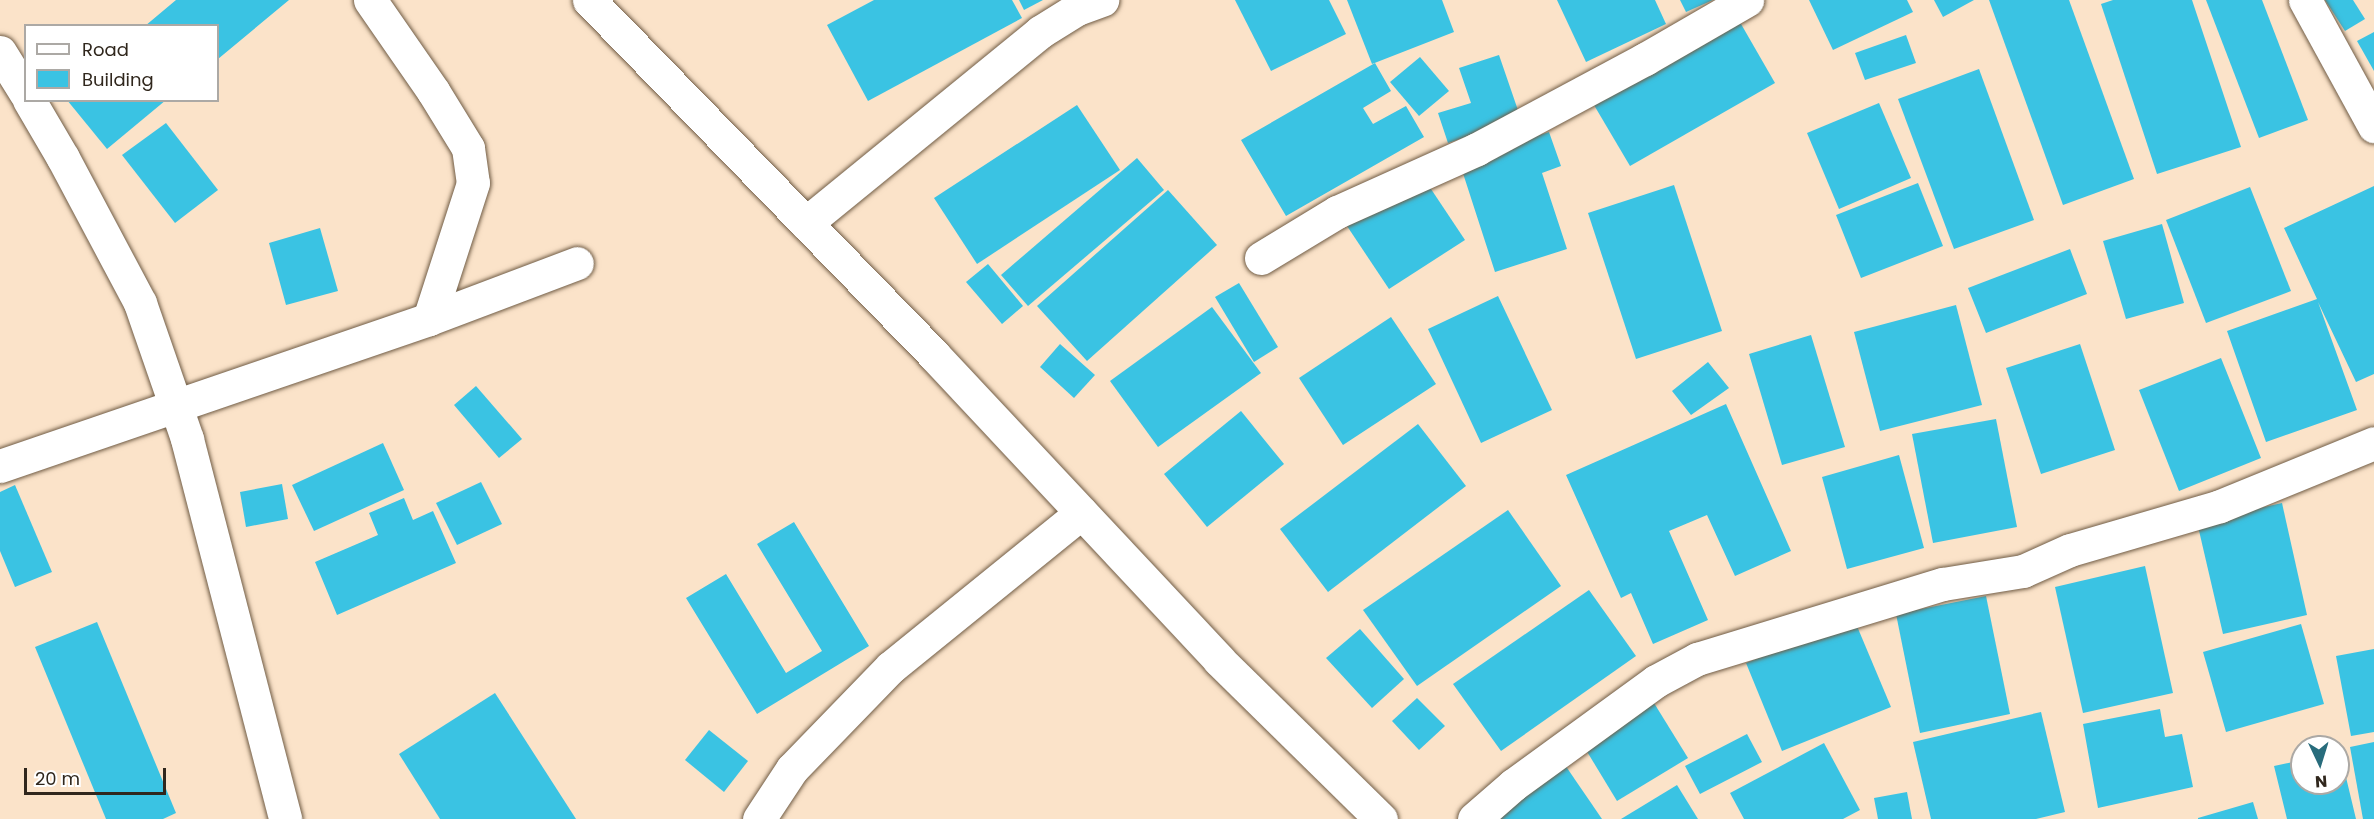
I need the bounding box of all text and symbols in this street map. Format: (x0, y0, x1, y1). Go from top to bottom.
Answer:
legend (24, 24, 219, 102)
text: Road (82, 37, 129, 62)
text: Building (82, 67, 154, 92)
north arrow (2290, 735, 2350, 795)
scale bar (27, 756, 170, 794)
text: 20 m (35, 766, 80, 791)
text: N (2314, 770, 2328, 793)

